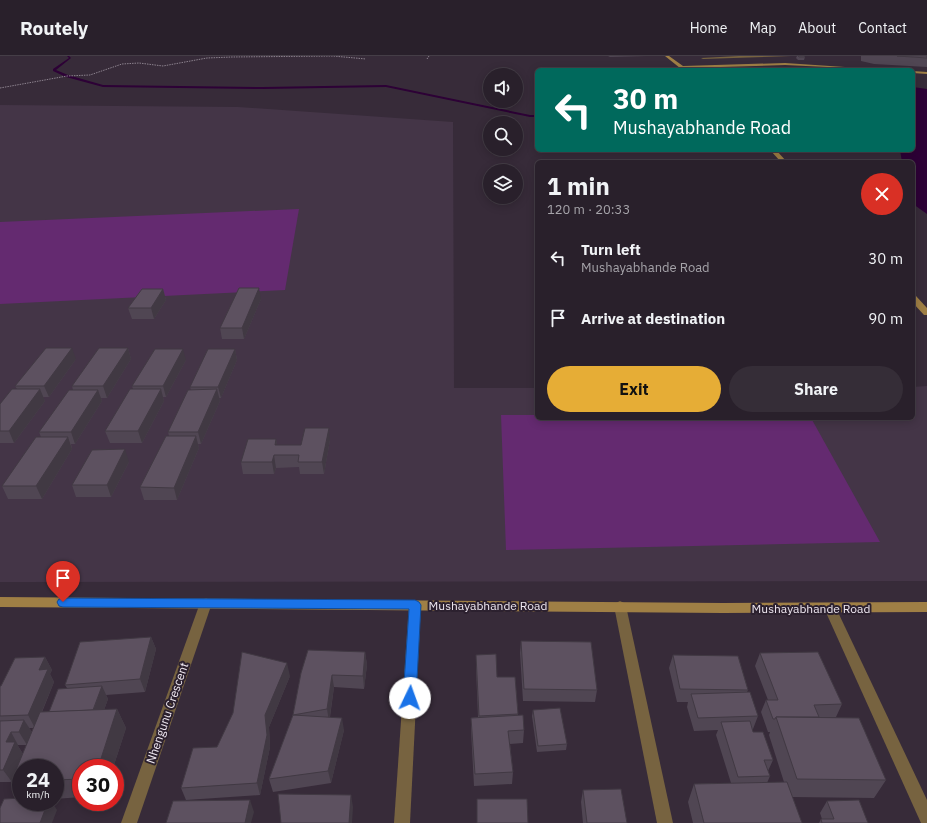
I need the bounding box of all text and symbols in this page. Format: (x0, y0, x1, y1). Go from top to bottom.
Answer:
text: Routely (20, 16, 88, 40)
text: Home (690, 19, 727, 37)
text: Map (749, 19, 776, 37)
text: About (798, 19, 836, 37)
text: Contact (858, 19, 907, 37)
map controls (483, 68, 523, 204)
button: sound (483, 68, 523, 108)
text: 30 m (613, 80, 678, 117)
icon: left (547, 84, 599, 136)
button: search (483, 116, 523, 156)
text: Mushayabhande Road (613, 116, 791, 139)
button: layers (483, 164, 523, 204)
text: 1 min (547, 170, 610, 202)
button: close (861, 173, 903, 215)
text: 120 m · 20:33 (547, 201, 630, 218)
text: Turn left (581, 240, 641, 259)
icon: left (547, 247, 569, 269)
text: 30 m (868, 249, 903, 268)
text: Mushayabhande Road (581, 259, 710, 276)
icon: arrive (547, 307, 569, 329)
text: Arrive at destination (581, 309, 725, 328)
text: 90 m (868, 309, 903, 328)
button: Exit (547, 366, 721, 412)
button: Share (729, 366, 903, 412)
pin (46, 561, 80, 602)
icon: arrive (52, 567, 74, 589)
street label: Mushayabhande Road (429, 598, 547, 613)
street label: Mushayabhande Road (752, 601, 870, 616)
street label: Nhengunu Crescent (143, 660, 191, 766)
position arrow (389, 677, 431, 719)
speed limit sign: 30 (72, 759, 124, 811)
text: 24 (26, 766, 50, 793)
text: km/h (26, 788, 50, 801)

